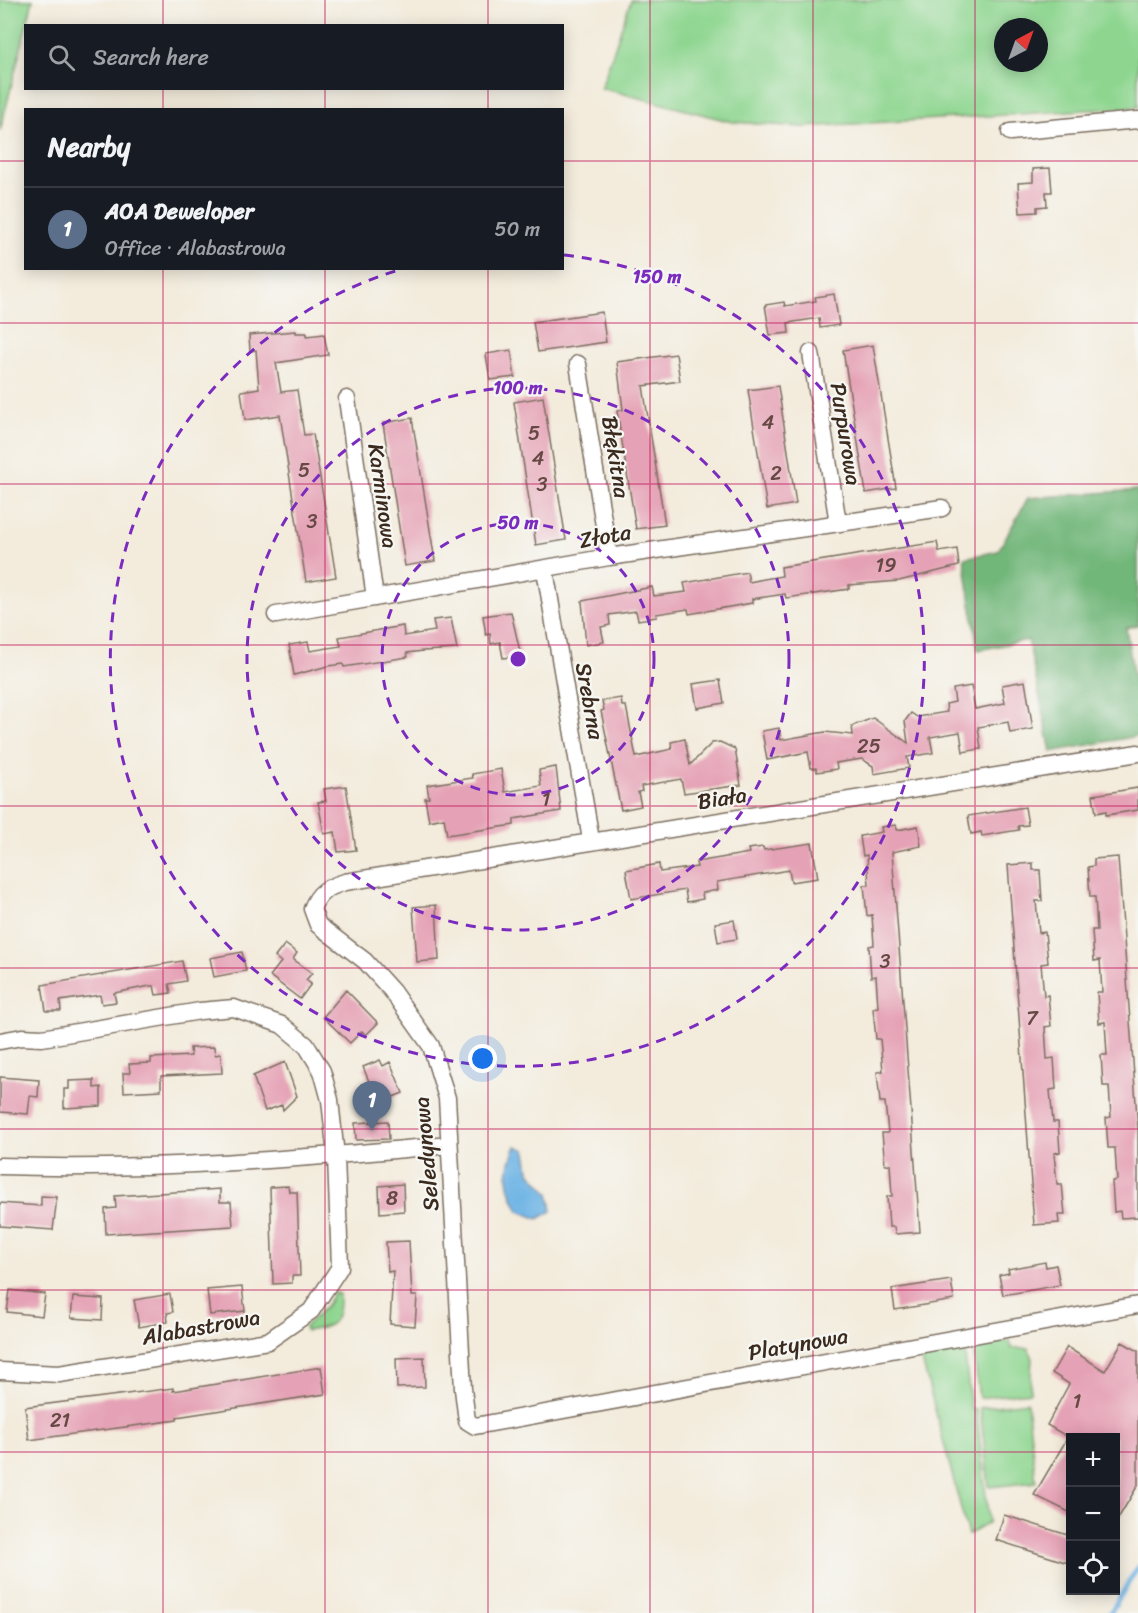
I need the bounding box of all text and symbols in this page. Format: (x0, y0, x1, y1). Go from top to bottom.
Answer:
north arrow (994, 18, 1048, 72)
search box (24, 24, 564, 90)
text: Search here (93, 38, 209, 77)
icon: search (45, 41, 78, 74)
text: Nearby (48, 124, 130, 170)
text: AOA Deweloper (105, 192, 254, 231)
text: 1 (63, 212, 72, 247)
text: 50 m (495, 212, 540, 247)
text: Office · Alabastrowa (105, 231, 286, 266)
text: 150 m (633, 261, 681, 293)
text: 100 m (494, 372, 543, 404)
street label: Purpurowa (819, 380, 873, 488)
house number: 4 (762, 405, 774, 440)
street label: Błękitna (590, 413, 642, 502)
house number: 5 (528, 416, 540, 451)
street label: Karminowa (356, 441, 410, 551)
house number: 4 (532, 441, 544, 476)
house number: 5 (298, 453, 310, 488)
house number: 2 (770, 456, 782, 491)
house number: 3 (537, 467, 548, 502)
house number: 3 (307, 504, 318, 539)
text: 50 m (498, 507, 539, 539)
street label: Złota (576, 512, 635, 560)
house number: 19 (876, 548, 896, 583)
centre of rings (508, 649, 528, 669)
street label: Srebrna (564, 659, 616, 744)
house number: 25 (857, 729, 881, 764)
street label: Biała (695, 775, 749, 821)
house number: 1 (542, 782, 550, 817)
house number: 3 (880, 944, 891, 979)
house number: 7 (1026, 1001, 1039, 1036)
your location (468, 1044, 497, 1073)
pin: 1 (352, 1082, 392, 1131)
street label: Seledynowa (402, 1095, 450, 1213)
house number: 8 (386, 1181, 398, 1216)
street label: Alabastrowa (138, 1297, 263, 1357)
street label: Platynowa (745, 1316, 851, 1372)
house number: 1 (1073, 1384, 1081, 1419)
house number: 21 (50, 1403, 70, 1438)
map controls (1066, 1433, 1120, 1595)
button: + (1066, 1433, 1120, 1487)
button: − (1066, 1487, 1120, 1541)
button: locate (1066, 1541, 1120, 1595)

